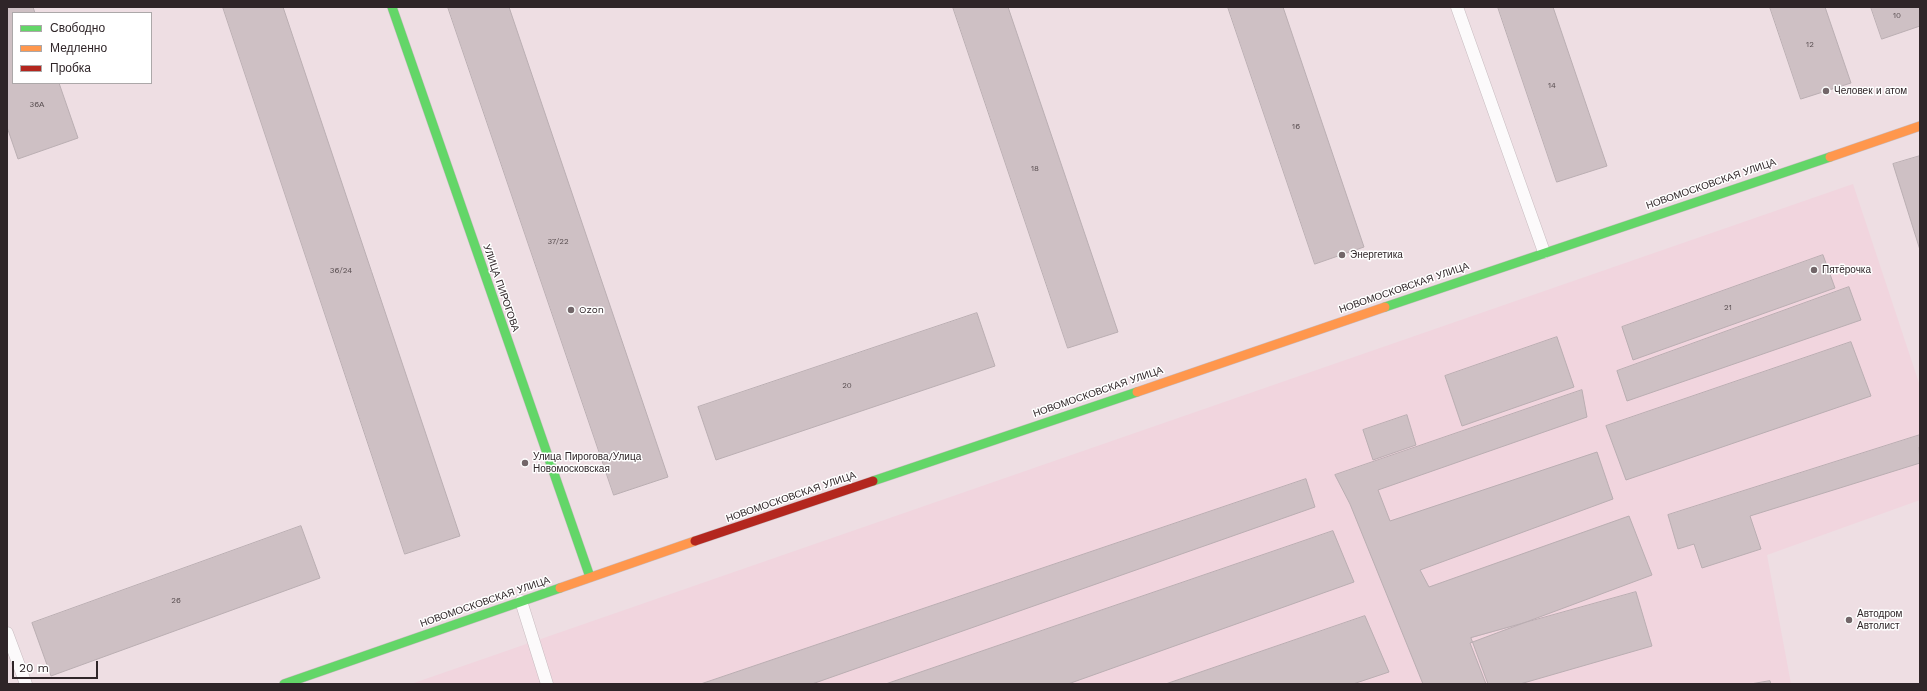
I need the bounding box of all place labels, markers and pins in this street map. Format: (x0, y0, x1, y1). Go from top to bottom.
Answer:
place label: Человек и атом (1834, 85, 1907, 97)
marker: Человек и атом (1821, 86, 1831, 96)
place label: Энергетика (1350, 249, 1403, 261)
marker: Энергетика (1337, 250, 1347, 260)
place label: Пятёрочка (1822, 264, 1871, 276)
marker: Пятёрочка (1809, 265, 1819, 275)
place label: Ozon (579, 304, 604, 316)
marker: Ozon (566, 305, 576, 315)
place label: Улица Пирогова/Улица Новомосковская (533, 451, 641, 474)
marker: Улица Пирогова/Улица Новомосковская (520, 458, 530, 468)
place label: Автодром Автолист (1857, 608, 1902, 632)
marker: Автодром Автолист (1844, 615, 1854, 625)

